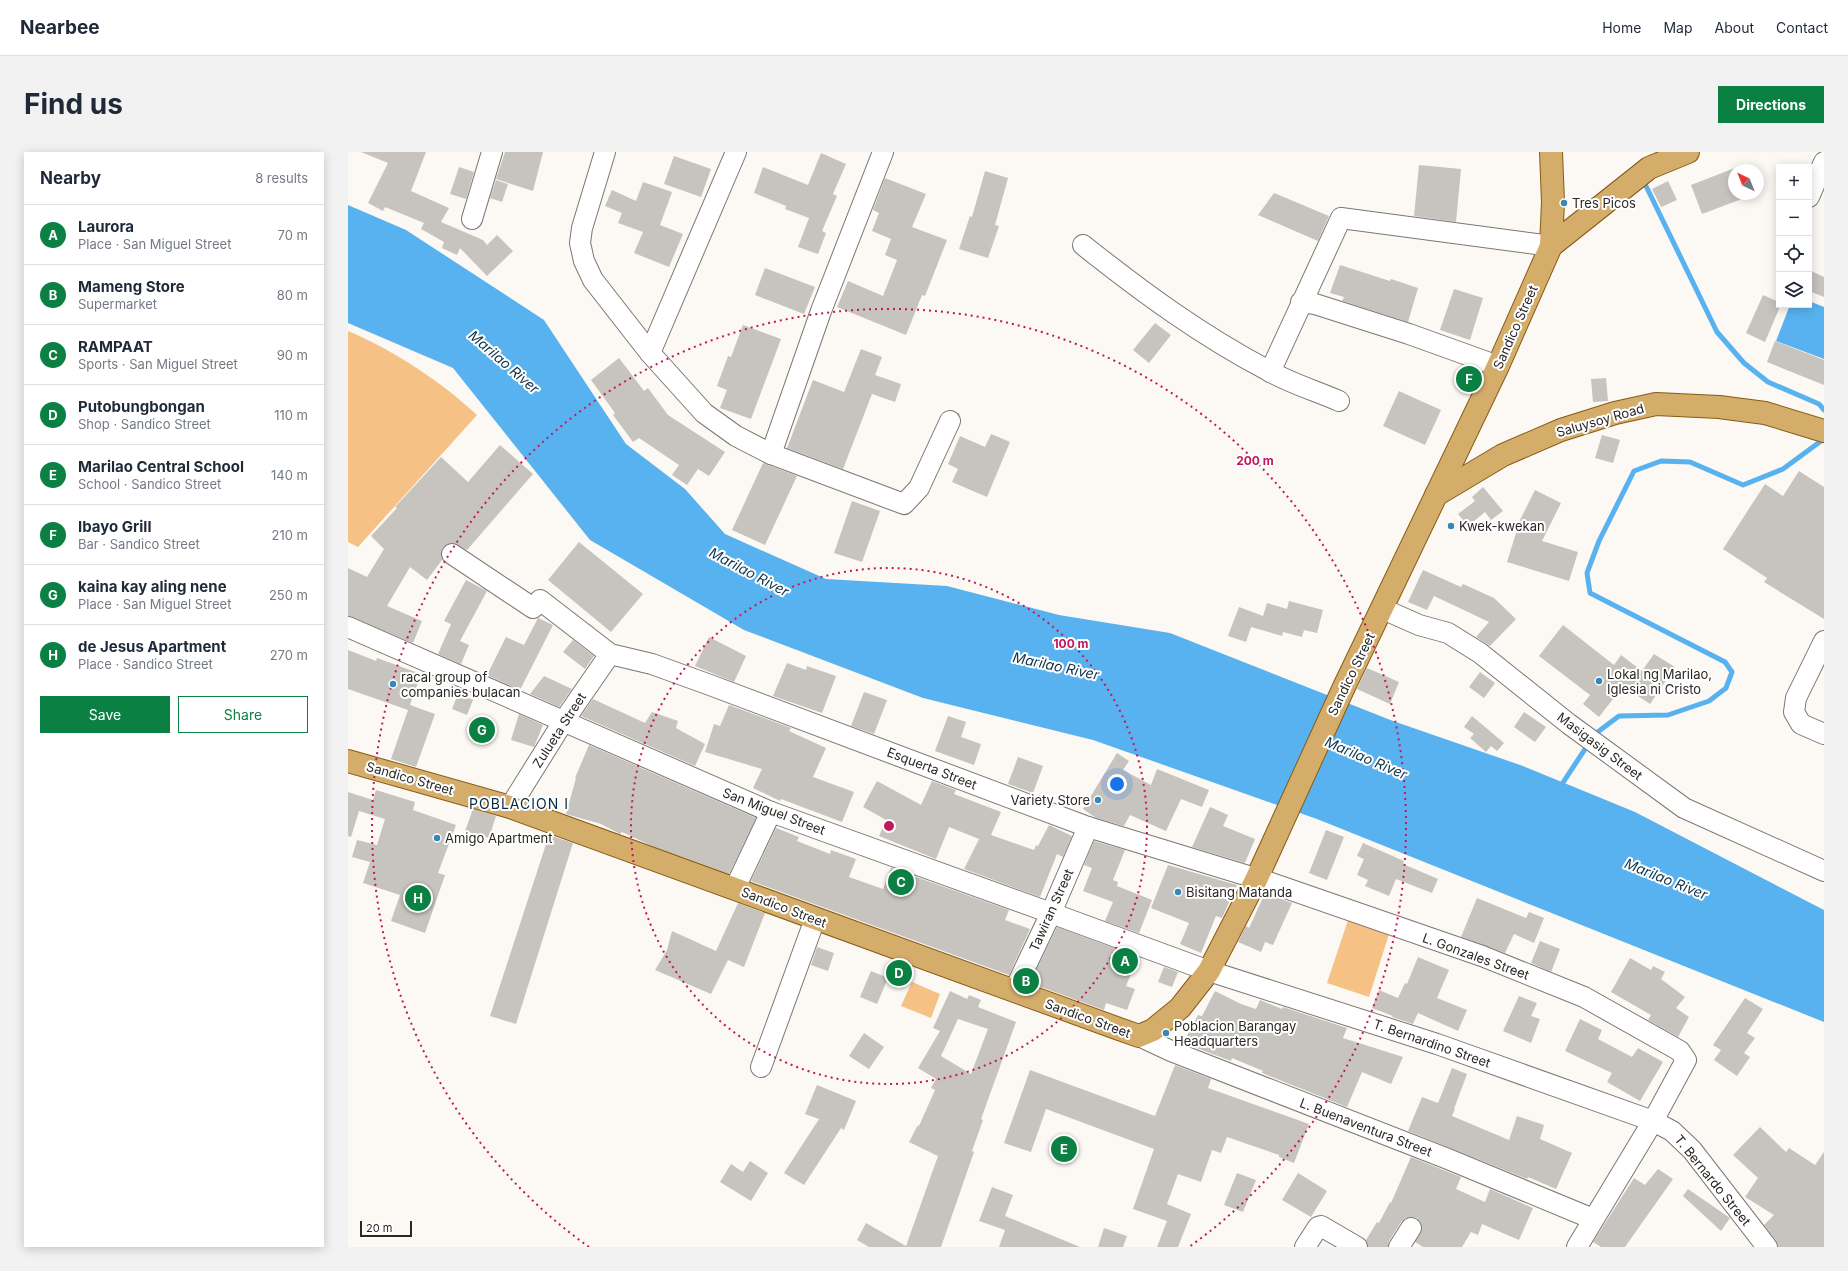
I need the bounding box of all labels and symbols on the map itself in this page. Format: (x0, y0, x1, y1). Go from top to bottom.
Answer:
north arrow (1728, 164, 1764, 200)
place label: Tres Picos (1572, 195, 1636, 211)
marker: Tres Picos (1559, 198, 1569, 208)
street label: Sandico Street (1489, 283, 1541, 371)
water label: Marilao River (466, 326, 544, 397)
pin: F (1456, 364, 1482, 394)
street label: Saluysoy Road (1554, 400, 1646, 440)
text: 200 m (1236, 453, 1274, 468)
place label: Kwek-kwekan (1459, 518, 1545, 534)
marker: Kwek-kwekan (1446, 521, 1456, 531)
water label: Marilao River (706, 543, 793, 600)
street label: Sandico Street (1324, 630, 1378, 718)
text: 100 m (1053, 636, 1089, 651)
water label: Marilao River (1011, 648, 1102, 683)
place label: Lokal ng Marilao, Iglesia ni Cristo (1607, 666, 1712, 697)
place label: racal group of companies bulacan (401, 669, 521, 700)
marker: Lokal ng Marilao, Iglesia ni Cristo (1594, 676, 1604, 686)
marker: racal group of companies bulacan (388, 679, 398, 689)
street label: Zulueta Street (529, 689, 589, 771)
street label: Masigasig Street (1554, 709, 1646, 783)
pin: G (469, 715, 495, 745)
water label: Marilao River (1322, 733, 1411, 783)
street label: Esquerta Street (885, 744, 979, 792)
street label: Sandico Street (365, 758, 455, 798)
your location (1107, 774, 1127, 794)
street label: San Miguel Street (720, 784, 828, 838)
place label: Variety Store (1011, 792, 1090, 808)
district label: POBLACION I (469, 795, 569, 812)
marker: Variety Store (1093, 795, 1103, 805)
centre of rings (882, 819, 896, 833)
place label: Amigo Apartment (445, 830, 553, 846)
marker: Amigo Apartment (432, 833, 442, 843)
water label: Marilao River (1622, 854, 1711, 903)
street label: Tawiran Street (1026, 866, 1076, 954)
pin: C (888, 867, 914, 897)
pin: H (405, 883, 431, 913)
street label: Sandico Street (739, 883, 829, 931)
place label: Bisitang Matanda (1186, 884, 1292, 900)
marker: Bisitang Matanda (1173, 887, 1183, 897)
street label: L. Gonzales Street (1420, 929, 1532, 983)
pin: A (1112, 946, 1138, 976)
pin: D (886, 958, 912, 988)
pin: B (1013, 966, 1039, 996)
street label: Sandico Street (1043, 995, 1133, 1041)
street label: T. Bernardino Street (1371, 1015, 1493, 1071)
place label: Poblacion Barangay Headquarters (1174, 1018, 1296, 1049)
marker: Poblacion Barangay Headquarters (1161, 1028, 1171, 1038)
street label: L. Buenaventura Street (1298, 1094, 1434, 1160)
street label: T. Bernardo Street (1671, 1131, 1755, 1229)
pin: E (1051, 1134, 1077, 1164)
scale bar (360, 1219, 412, 1238)

